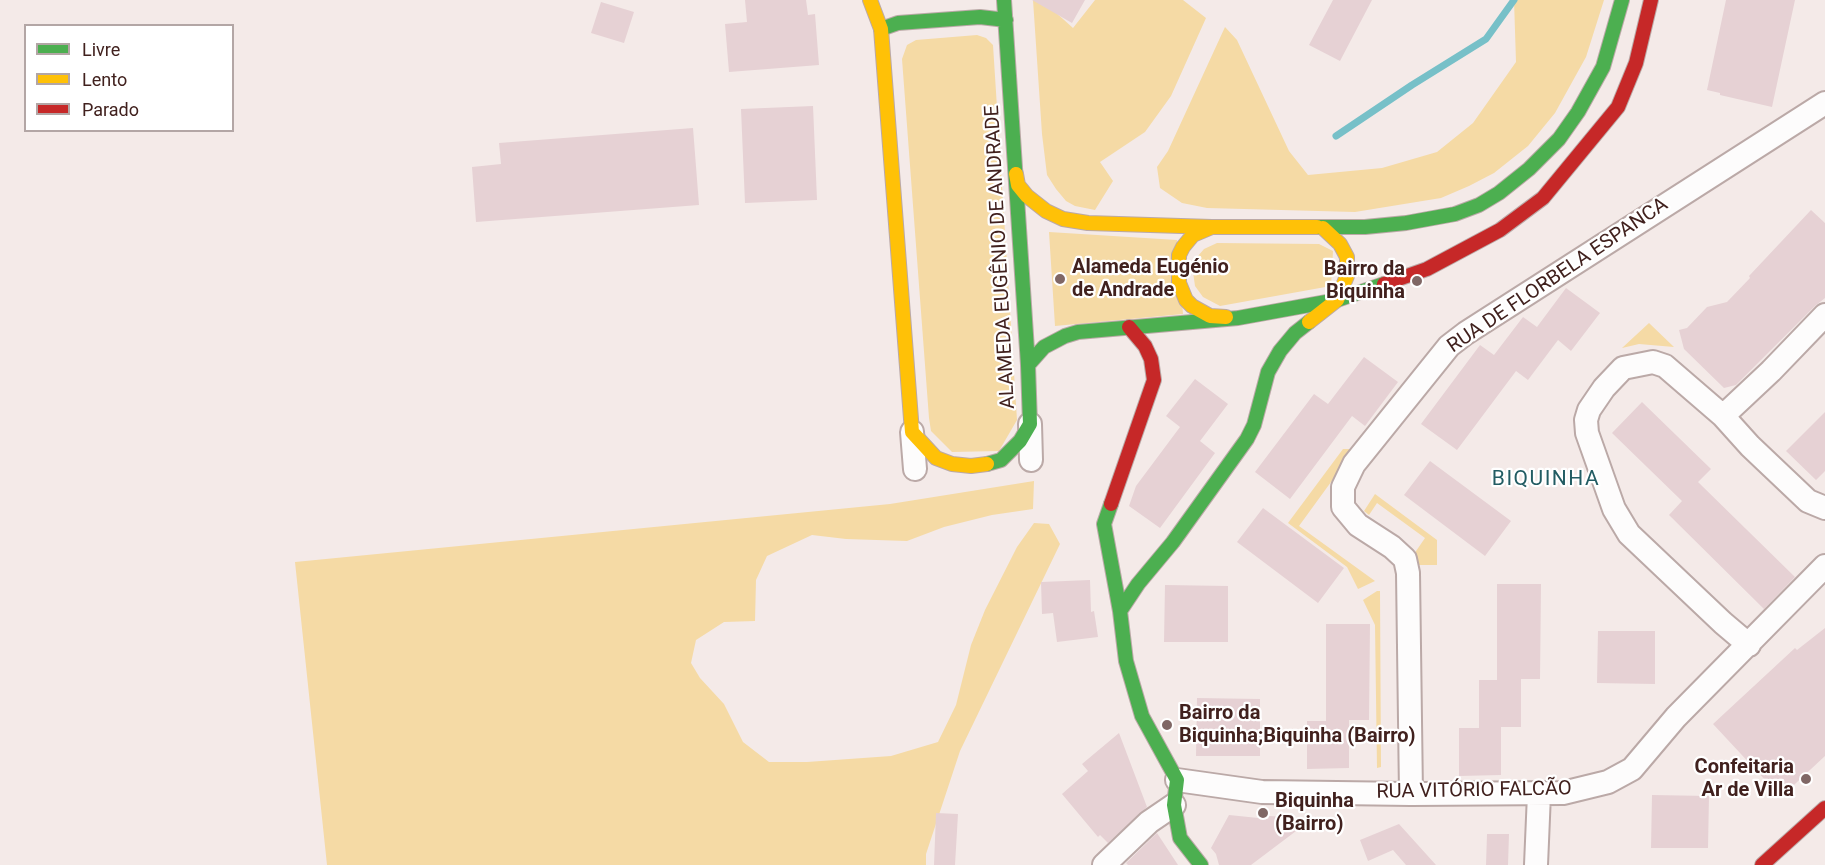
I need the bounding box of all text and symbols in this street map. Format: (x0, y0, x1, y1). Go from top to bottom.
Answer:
legend (24, 24, 234, 132)
text: Livre (82, 39, 120, 60)
text: Lento (82, 69, 127, 90)
text: Parado (82, 99, 139, 120)
street label: ALAMEDA EUGÊNIO DE ANDRADE (981, 104, 1021, 410)
street label: RUA DE FLORBELA ESPANCA (1443, 193, 1673, 359)
place label: Alameda Eugénio de Andrade (1072, 256, 1229, 303)
place label: Bairro da Biquinha (1324, 258, 1405, 305)
marker: Alameda Eugénio de Andrade (1053, 272, 1067, 286)
marker: Bairro da Biquinha (1410, 274, 1424, 288)
district label: BIQUINHA (1492, 467, 1600, 493)
place label: Bairro da Biquinha;Biquinha (Bairro) (1179, 702, 1416, 749)
marker: Bairro da Biquinha;Biquinha (Bairro) (1160, 718, 1174, 732)
place label: Confeitaria Ar de Villa (1695, 756, 1794, 803)
marker: Confeitaria Ar de Villa (1799, 772, 1813, 786)
street label: RUA VITÓRIO FALCÃO (1376, 777, 1572, 805)
place label: Biquinha (Bairro) (1275, 790, 1354, 837)
marker: Biquinha (Bairro) (1256, 806, 1270, 820)

